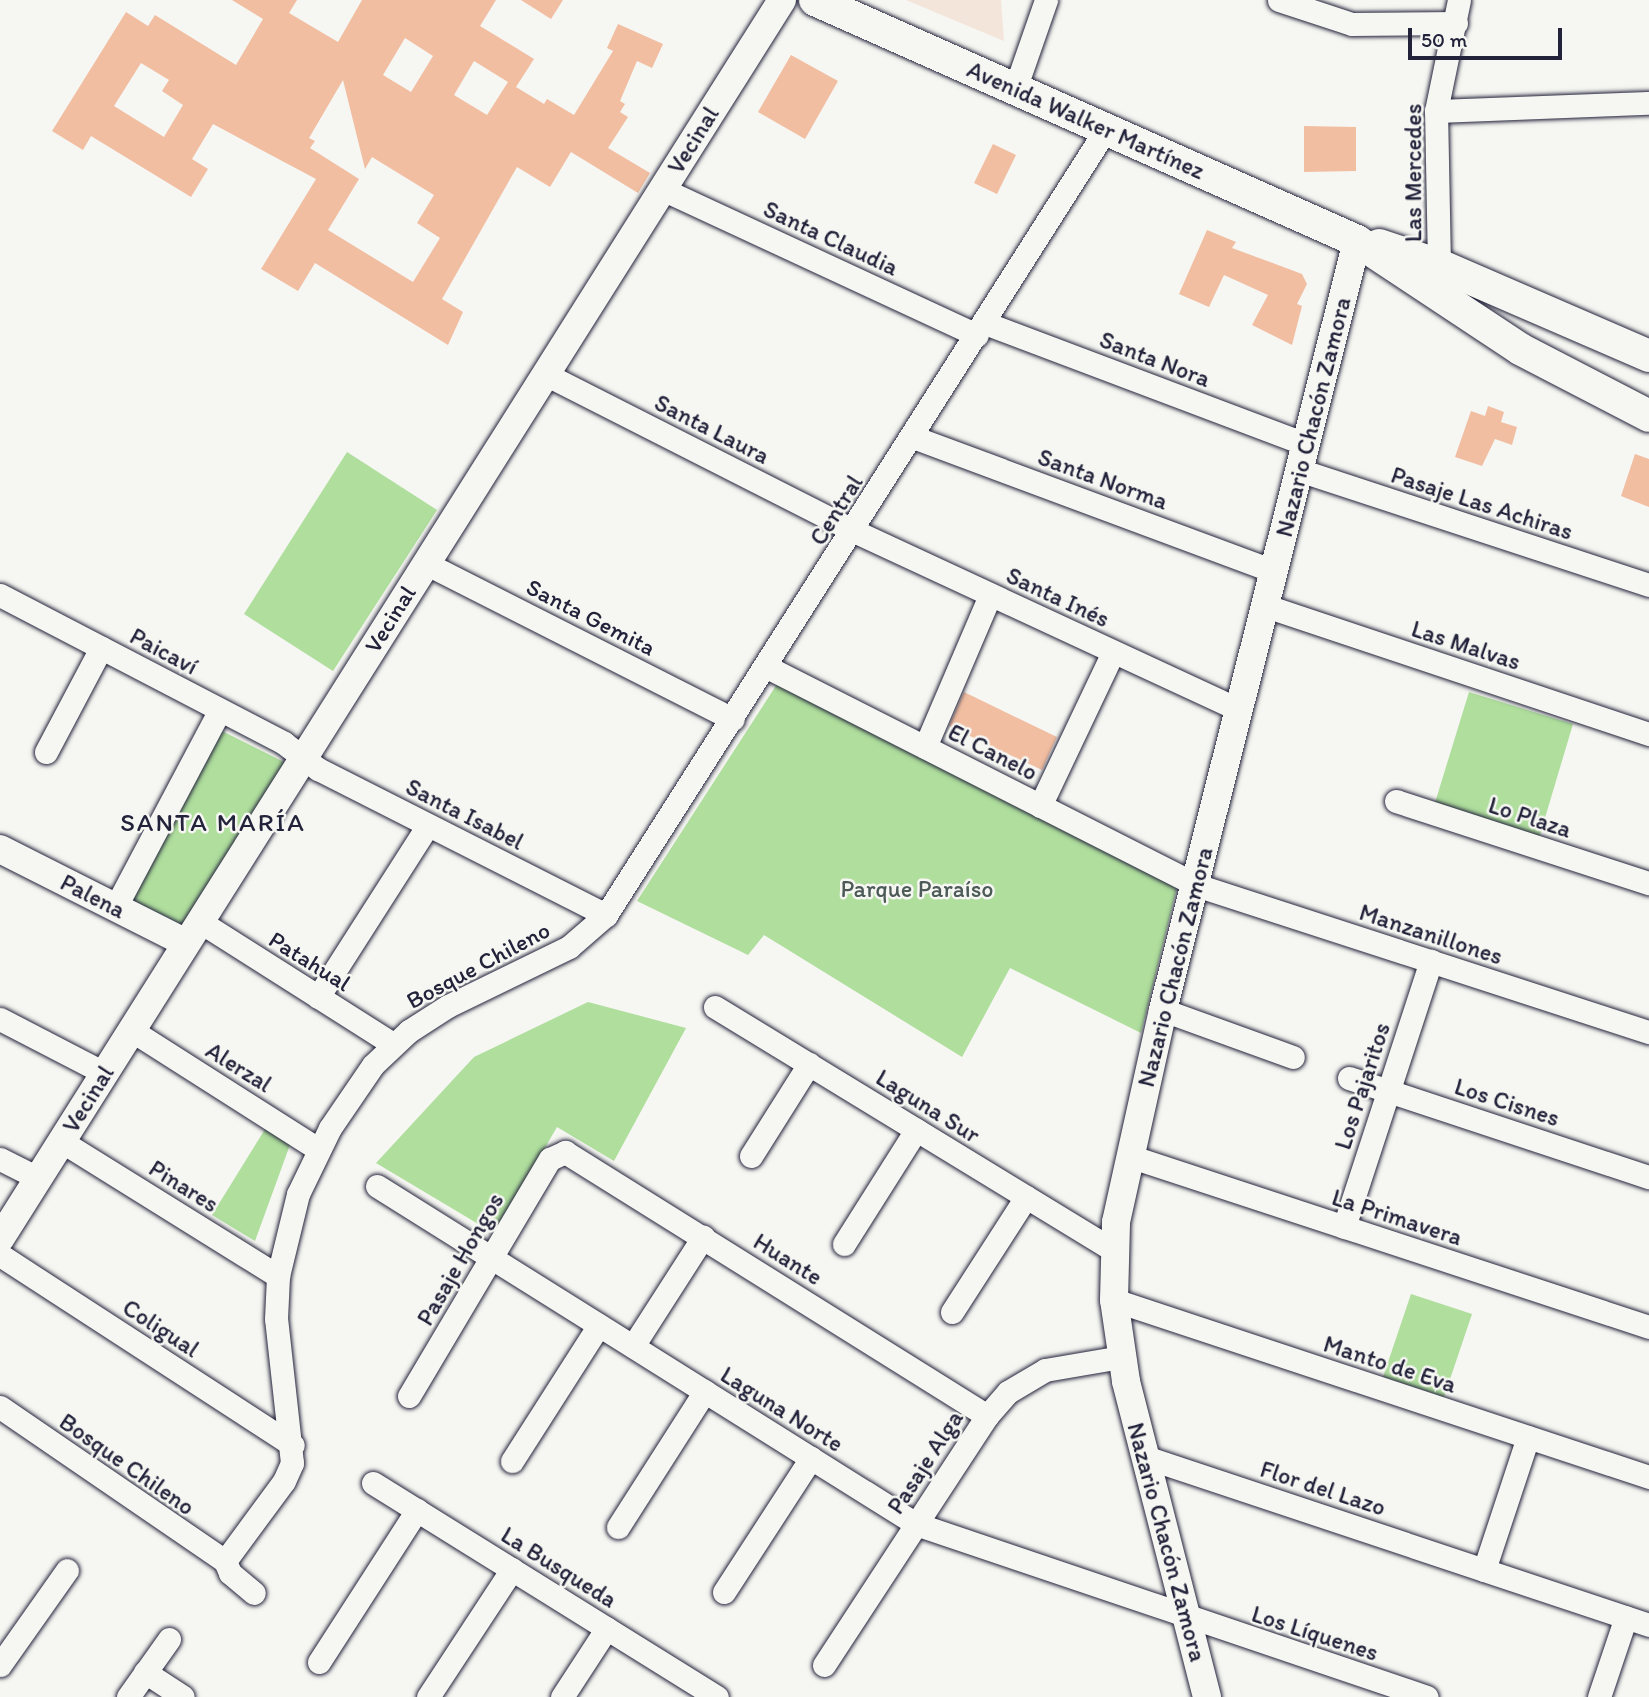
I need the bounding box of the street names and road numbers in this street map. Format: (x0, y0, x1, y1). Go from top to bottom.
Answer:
street label: Avenida Walker Martínez (963, 55, 1209, 185)
street label: Vecinal (661, 101, 725, 179)
street label: Las Mercedes (1399, 104, 1427, 242)
street label: Santa Claudia (759, 194, 903, 282)
street label: Nazario Chacón Zamora (1269, 293, 1357, 541)
street label: Santa Nora (1096, 325, 1214, 393)
street label: Santa Laura (650, 388, 774, 470)
street label: Santa Norma (1035, 442, 1171, 516)
street label: Pasaje Las Achiras (1388, 460, 1576, 546)
street label: Central (803, 469, 869, 551)
street label: Santa Inés (1002, 561, 1114, 633)
street label: Santa Gemita (521, 572, 661, 662)
street label: Vecinal (358, 580, 422, 658)
street label: Las Malvas (1408, 614, 1524, 676)
street label: Paicaví (125, 621, 203, 681)
street label: El Canelo (943, 717, 1043, 787)
street label: Santa Isabel (401, 772, 529, 856)
street label: Lo Plaza (1485, 790, 1575, 844)
street label: Nazario Chacón Zamora (1131, 843, 1219, 1091)
street label: Palena (56, 868, 130, 924)
street label: Manzanillones (1356, 897, 1506, 971)
street label: Bosque Chileno (401, 915, 555, 1015)
street label: Patahual (264, 925, 356, 997)
street label: Los Pajaritos (1328, 1019, 1396, 1153)
street label: Alerzal (201, 1036, 277, 1098)
street label: Vecinal (56, 1060, 120, 1138)
street label: Laguna Sur (871, 1063, 985, 1149)
street label: Los Cisnes (1451, 1072, 1563, 1132)
street label: Pinares (144, 1153, 224, 1219)
street label: La Primavera (1328, 1182, 1466, 1252)
street label: Pasaje Hongos (410, 1188, 510, 1330)
street label: Huante (748, 1227, 828, 1291)
street label: Coligual (117, 1293, 205, 1363)
street label: Manto de Eva (1320, 1329, 1460, 1399)
street label: Laguna Norte (715, 1360, 849, 1458)
street label: Pasaje Alga (881, 1405, 969, 1519)
street label: Bosque Chileno (54, 1407, 200, 1521)
street label: Nazario Chacón Zamora (1121, 1419, 1213, 1665)
street label: Flor del Lazo (1256, 1454, 1390, 1522)
street label: La Busqueda (495, 1520, 623, 1614)
street label: Los Líquenes (1248, 1599, 1382, 1667)

